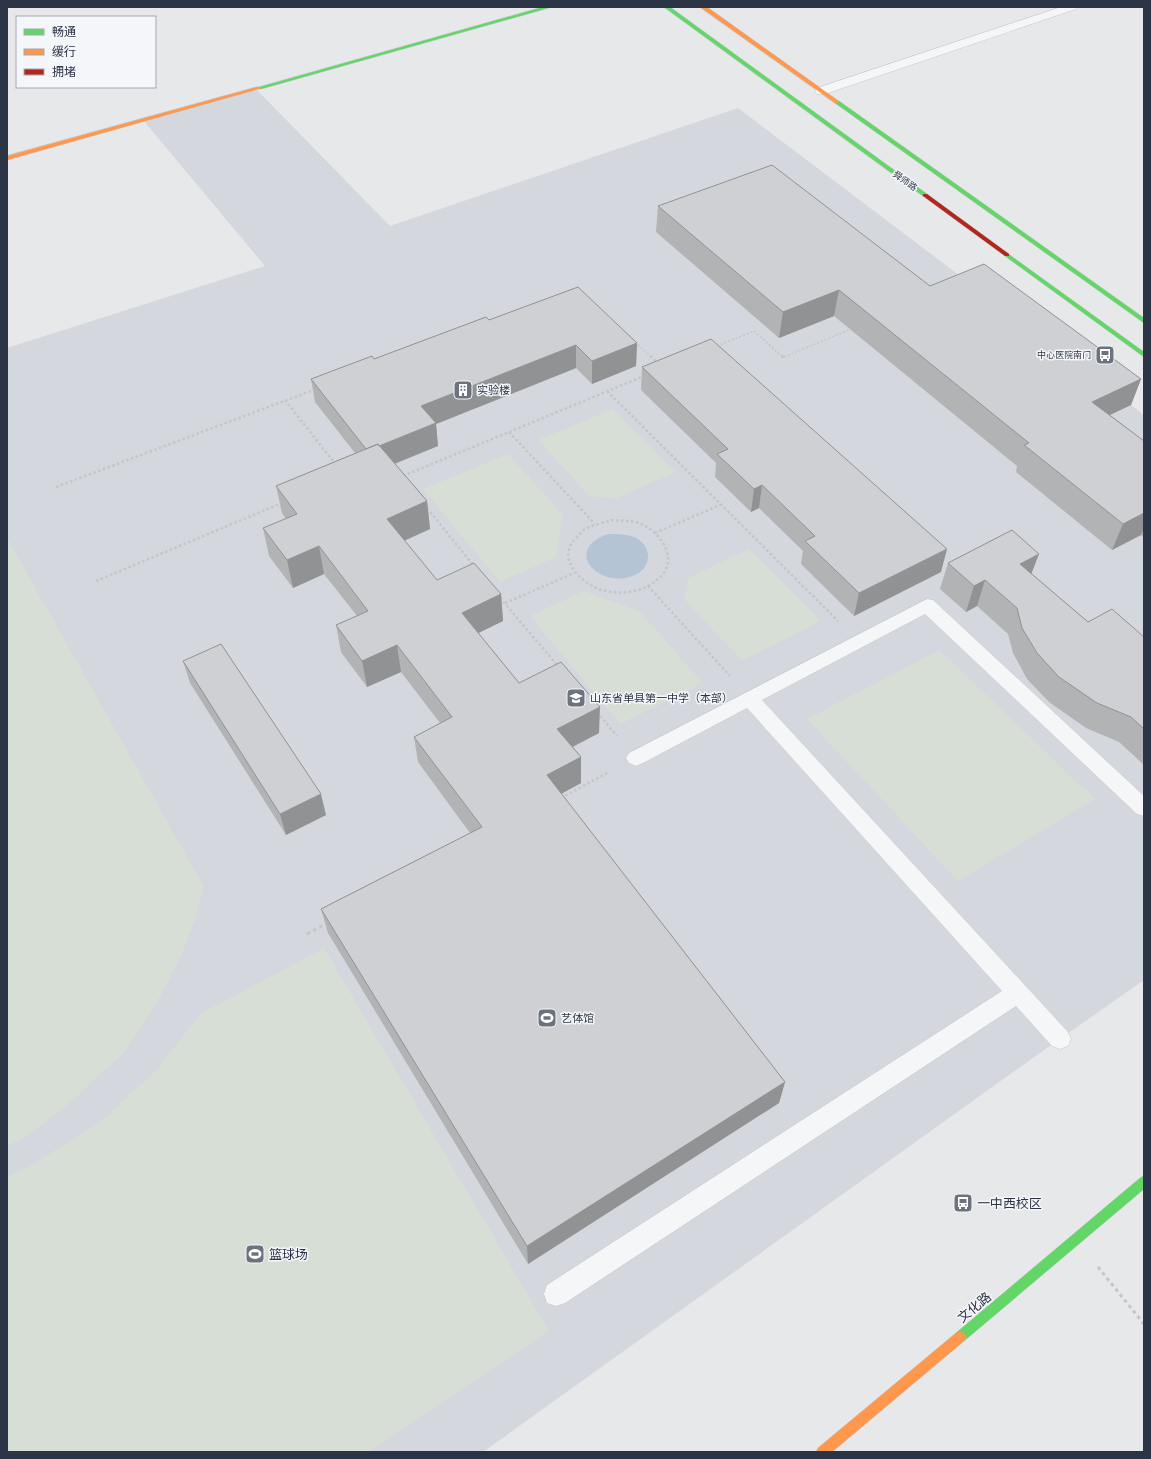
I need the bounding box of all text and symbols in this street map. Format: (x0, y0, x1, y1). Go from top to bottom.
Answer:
legend (16, 16, 156, 88)
text: 畅通 (52, 25, 76, 39)
text: 缓行 (52, 45, 76, 59)
text: 拥堵 (52, 65, 76, 79)
street label: 舜师路 (891, 169, 919, 193)
bus stop icon: 中心医院南门 (1094, 344, 1116, 366)
place label: 中心医院南门 (1037, 350, 1091, 360)
building icon: 实验楼 (452, 379, 474, 401)
place label: 实验楼 (477, 384, 510, 397)
school or university icon: 山东省单县第一中学（本部） (565, 687, 587, 709)
place label: 山东省单县第一中学（本部） (590, 692, 733, 705)
sports icon: 艺体馆 (536, 1007, 558, 1029)
place label: 艺体馆 (561, 1012, 594, 1025)
bus stop icon: 一中西校区 (952, 1192, 974, 1214)
place label: 一中西校区 (977, 1196, 1042, 1211)
sports icon: 篮球场 (244, 1243, 266, 1265)
place label: 篮球场 (269, 1247, 308, 1262)
street label: 文化路 (955, 1289, 994, 1326)

